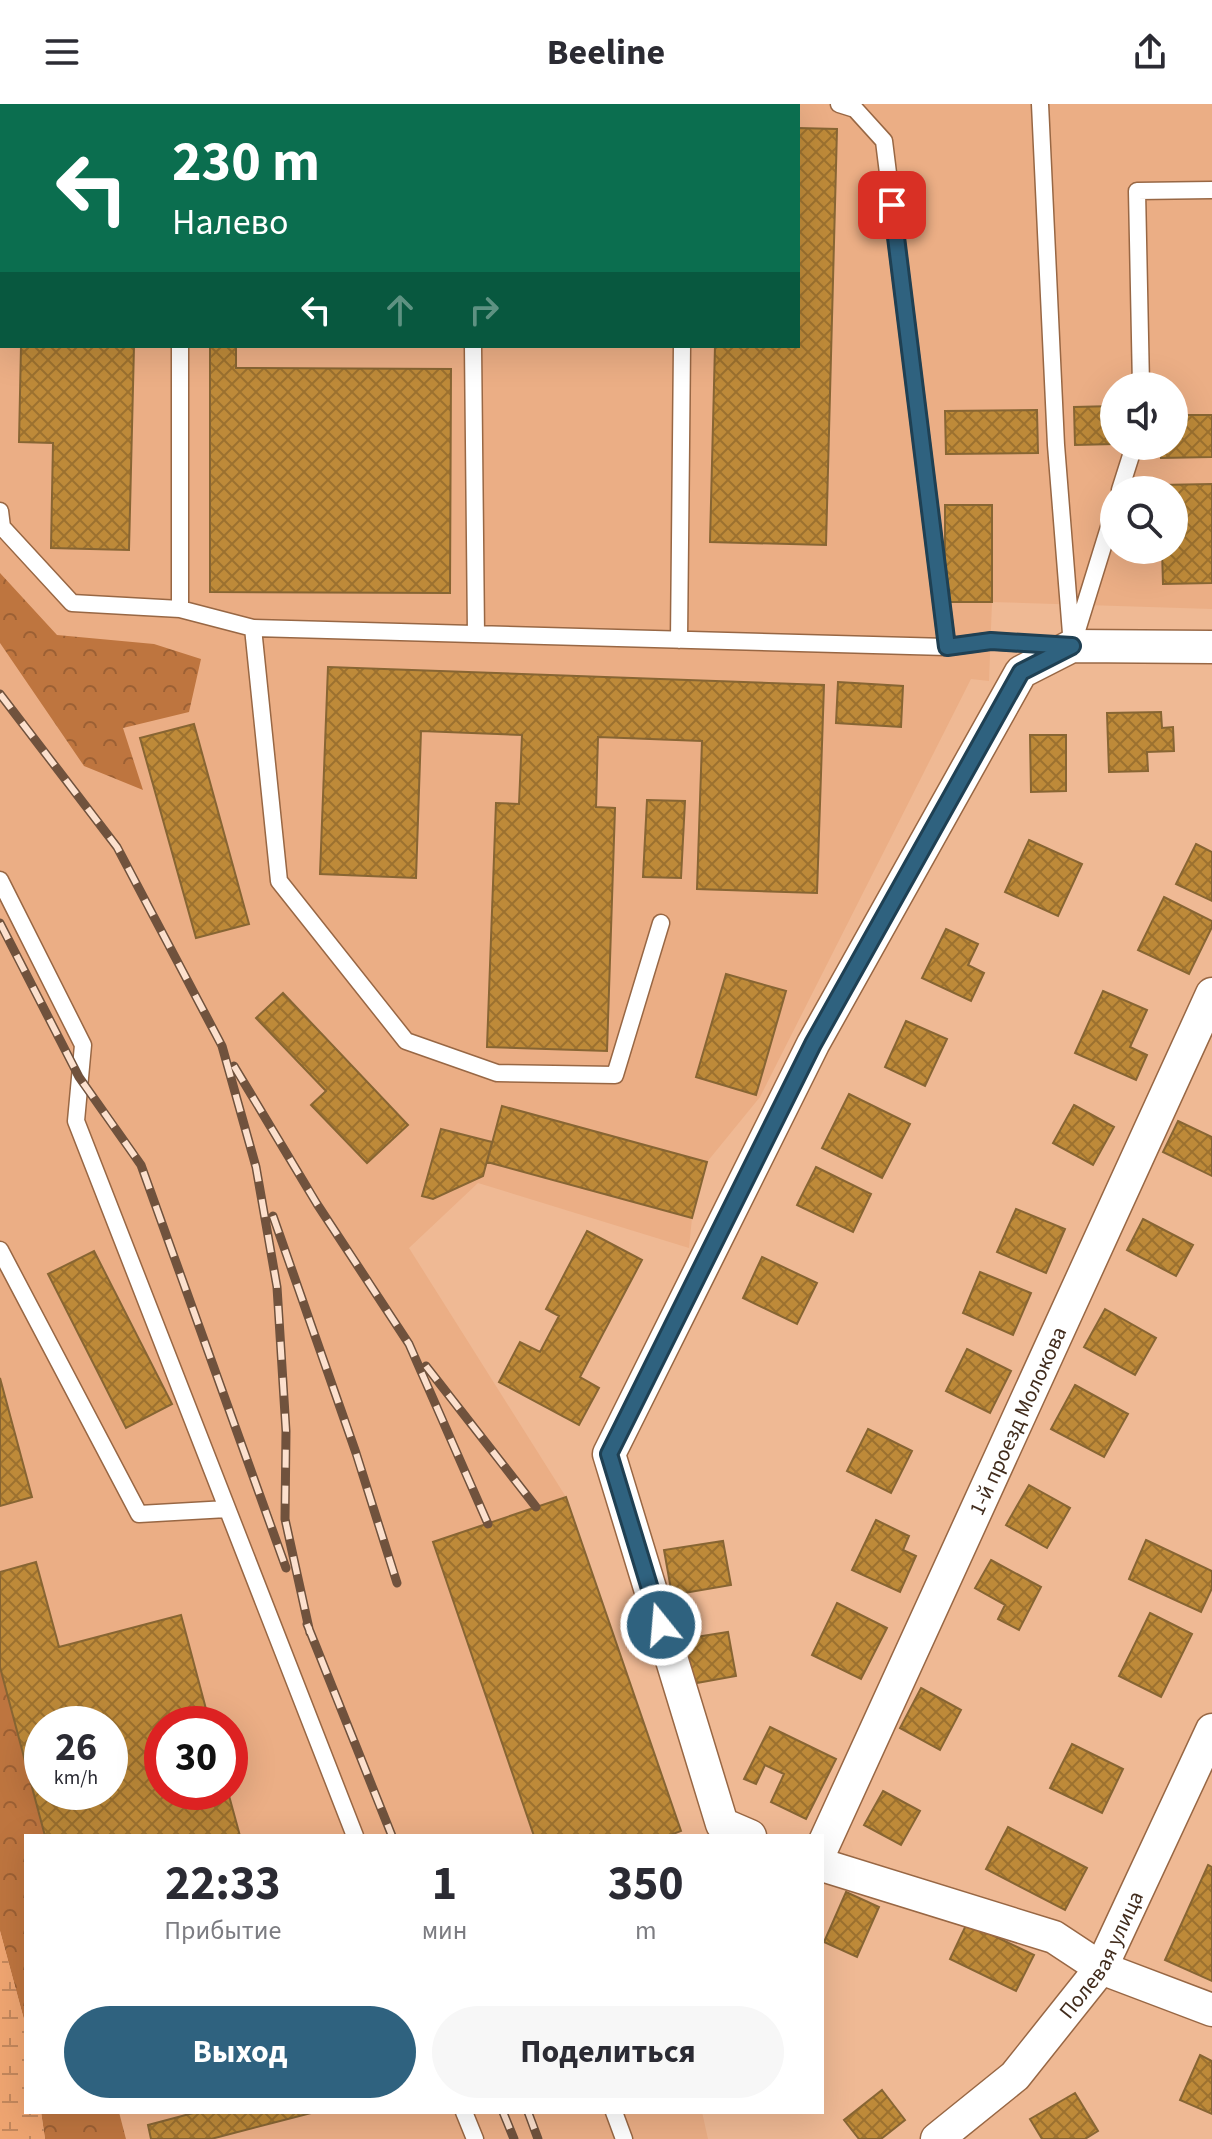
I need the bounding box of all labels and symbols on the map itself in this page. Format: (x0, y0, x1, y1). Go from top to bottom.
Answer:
pin (858, 171, 926, 239)
street label: 1-й проезд Молокова (961, 1321, 1075, 1520)
position arrow (619, 1583, 703, 1667)
speed limit sign: 30 (144, 1706, 248, 1810)
street label: Полевая улица (1052, 1886, 1152, 2026)

